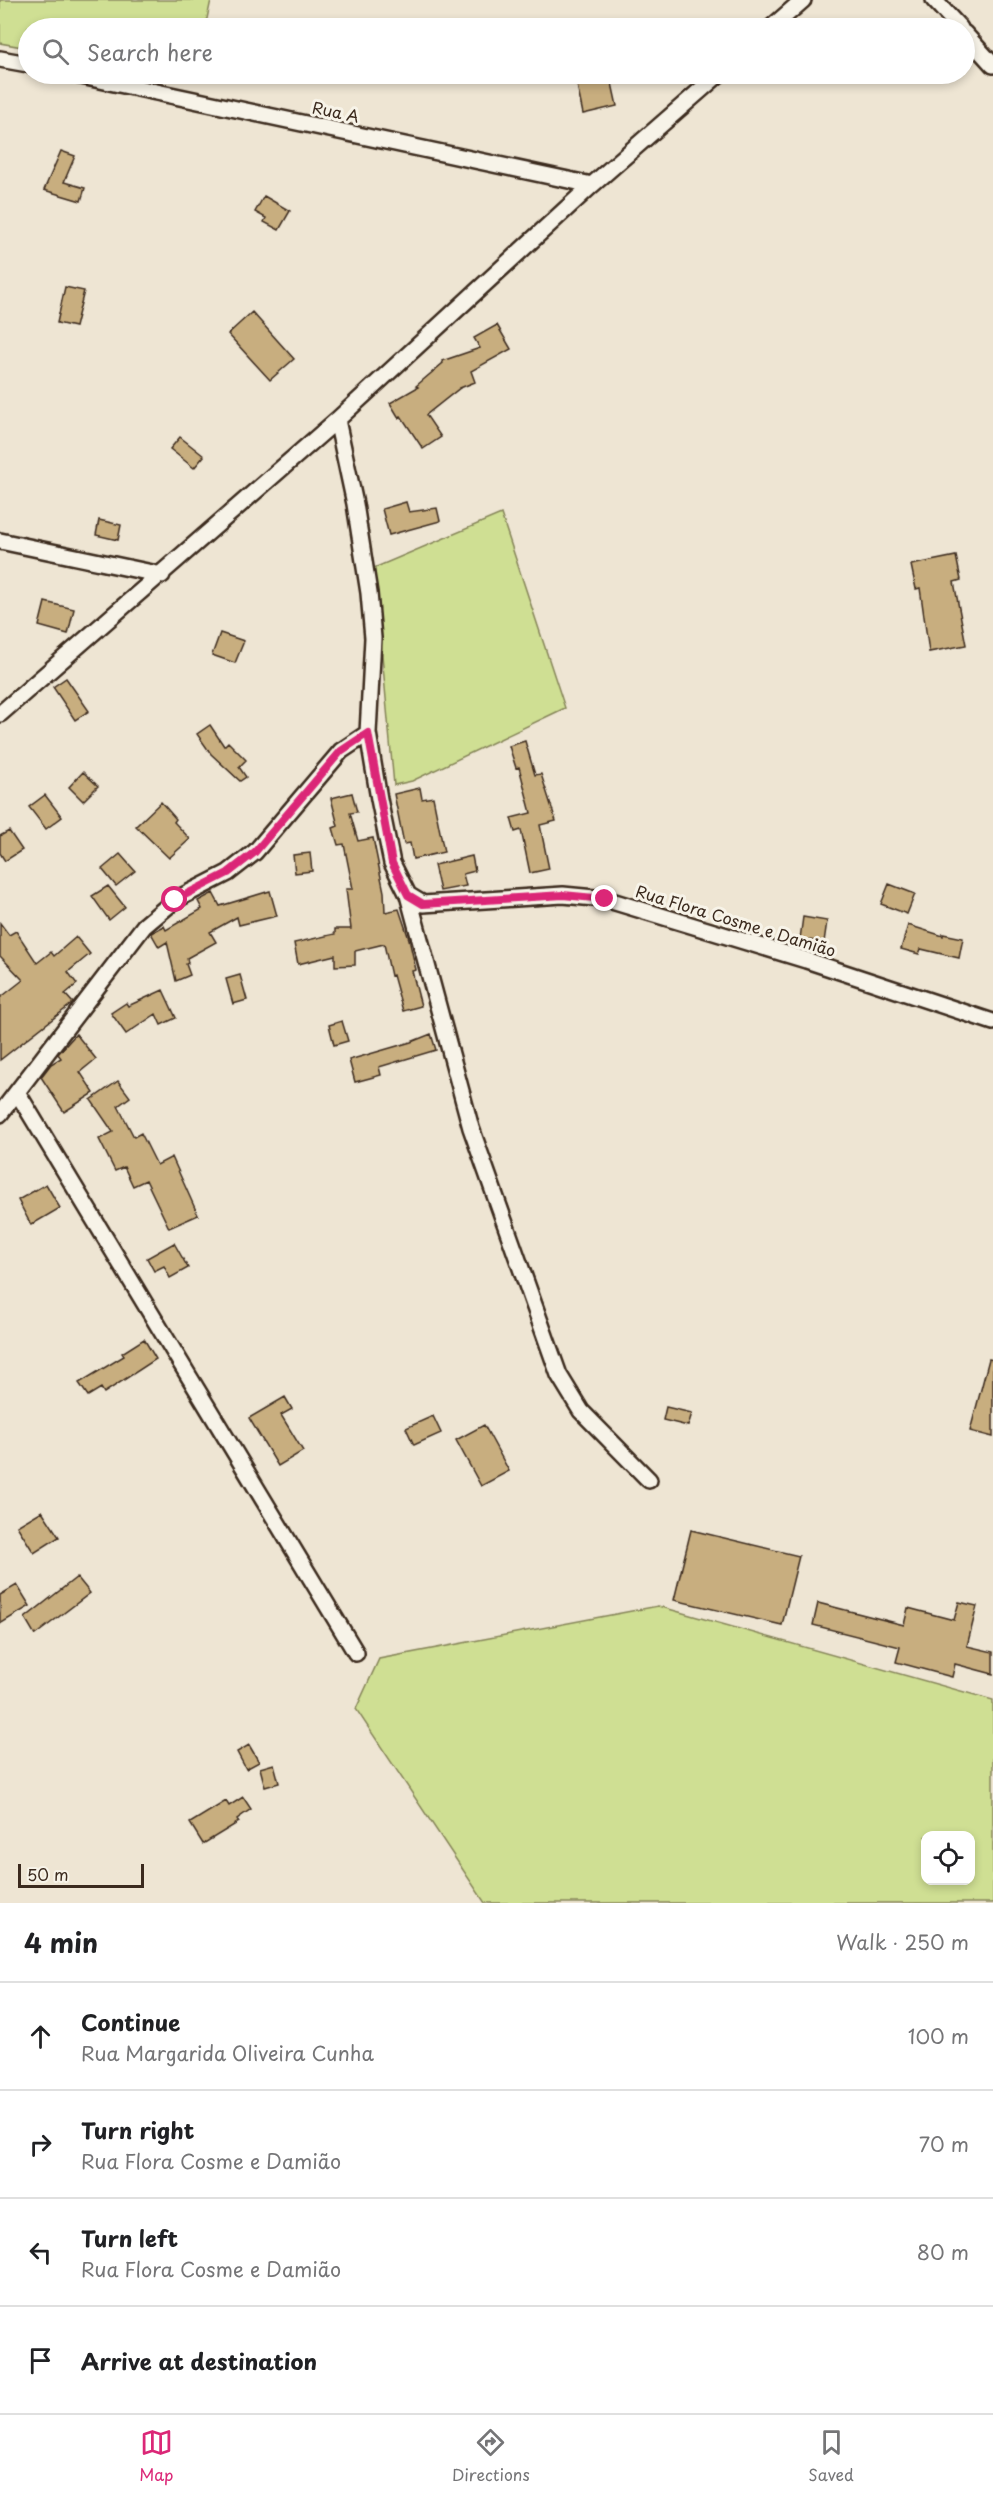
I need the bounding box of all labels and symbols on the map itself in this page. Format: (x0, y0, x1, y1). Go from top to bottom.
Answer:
street label: Rua A (310, 94, 362, 128)
street label: Rua Flora Cosme e Damião (633, 878, 839, 962)
route end (591, 885, 617, 911)
route start (161, 886, 187, 912)
scale bar (18, 1861, 144, 1888)

